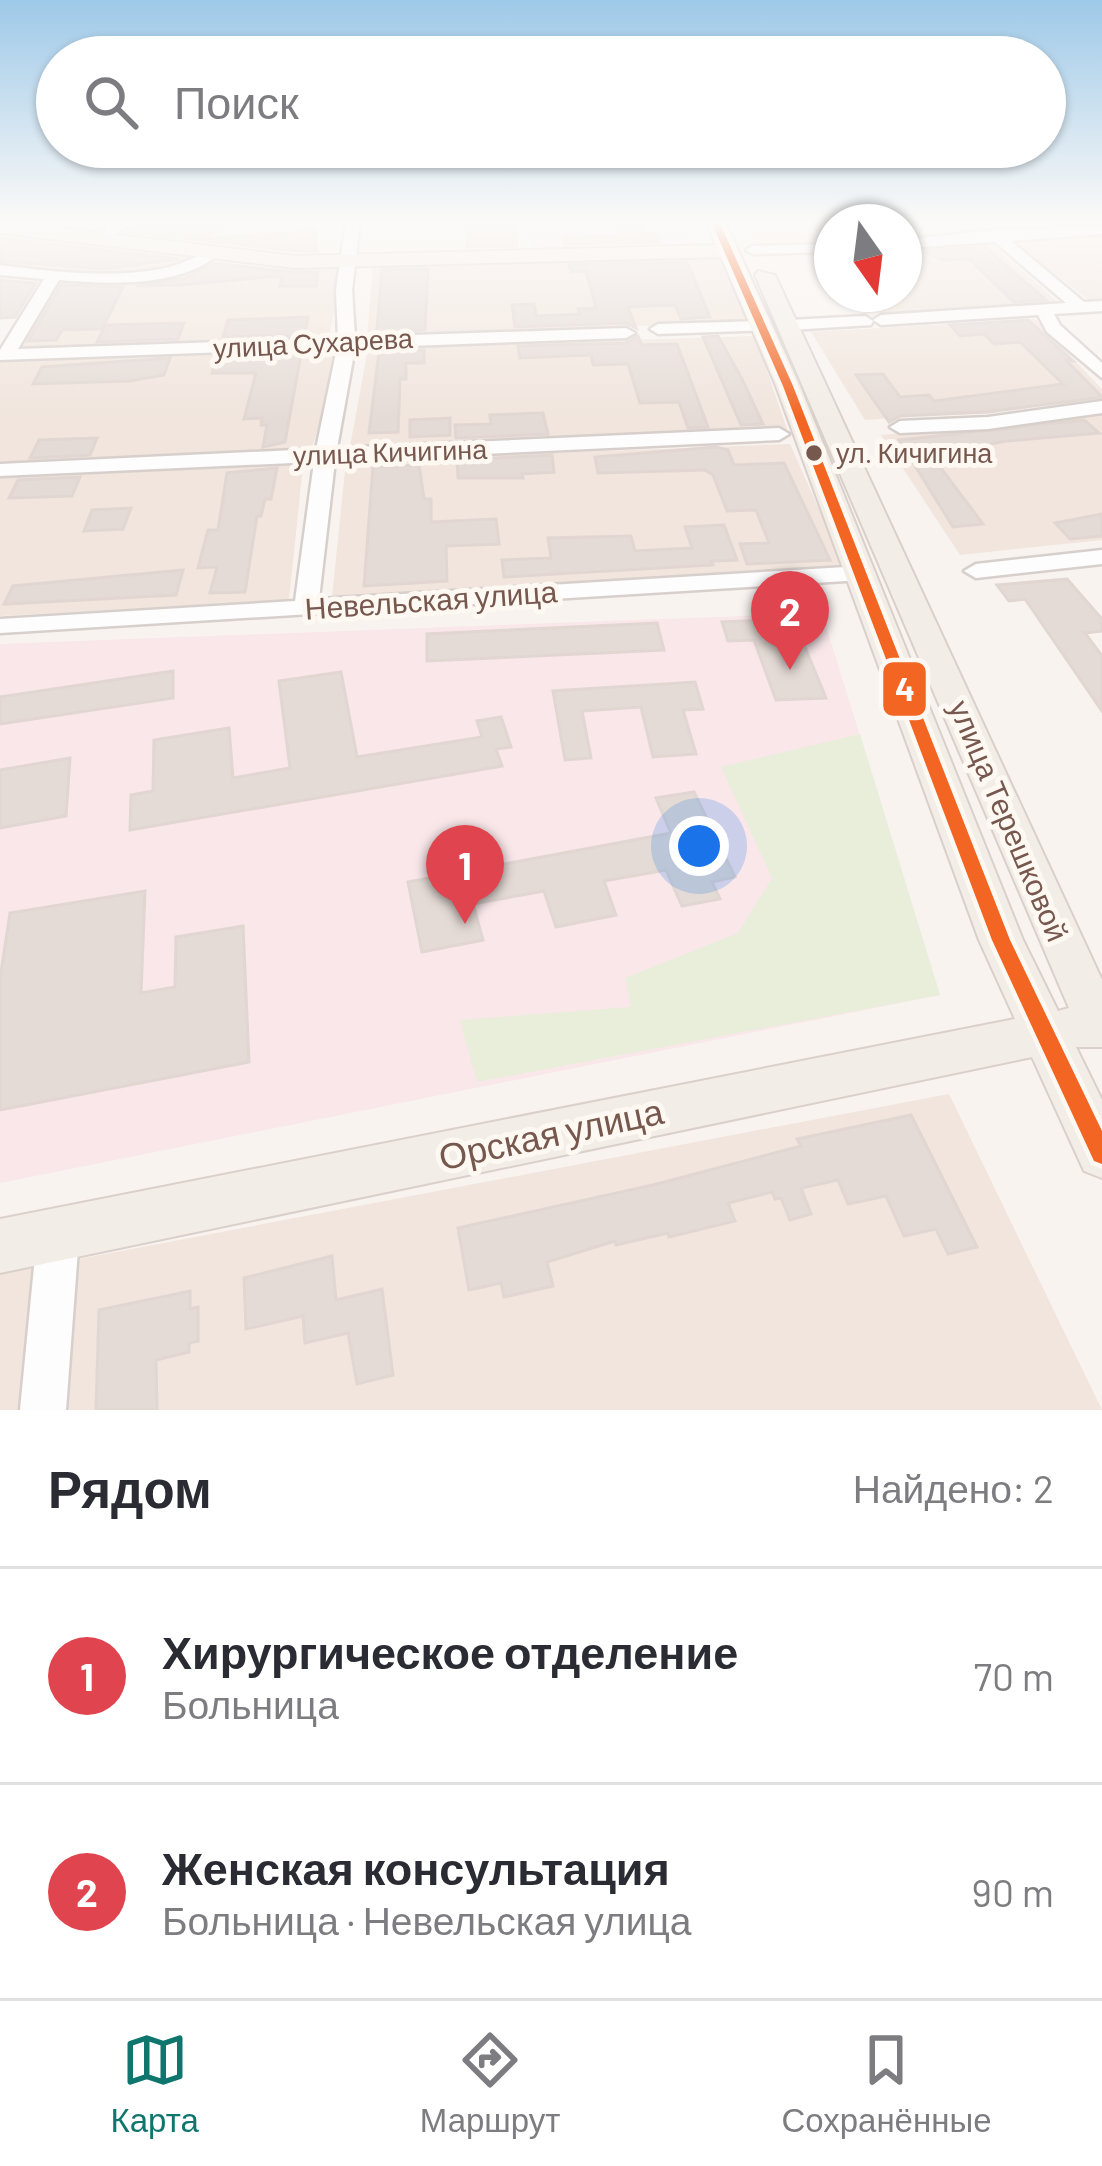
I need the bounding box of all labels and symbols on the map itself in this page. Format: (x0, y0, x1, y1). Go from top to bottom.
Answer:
north arrow (814, 204, 922, 312)
street label: улица Сухарева (212, 321, 415, 364)
street label: улица Кичигина (292, 432, 489, 471)
place label: ул. Кичигина (836, 436, 993, 469)
marker: ул. Кичигина (803, 442, 825, 464)
pin: 2 (751, 571, 829, 670)
street label: Невельская улица (303, 572, 559, 626)
line badge: 4 (881, 660, 928, 718)
text: 4 (895, 668, 915, 708)
street label: улица Терешковой (943, 694, 1077, 946)
your location (669, 816, 729, 876)
pin: 1 (426, 825, 504, 924)
street label: Орская улица (435, 1088, 668, 1178)

